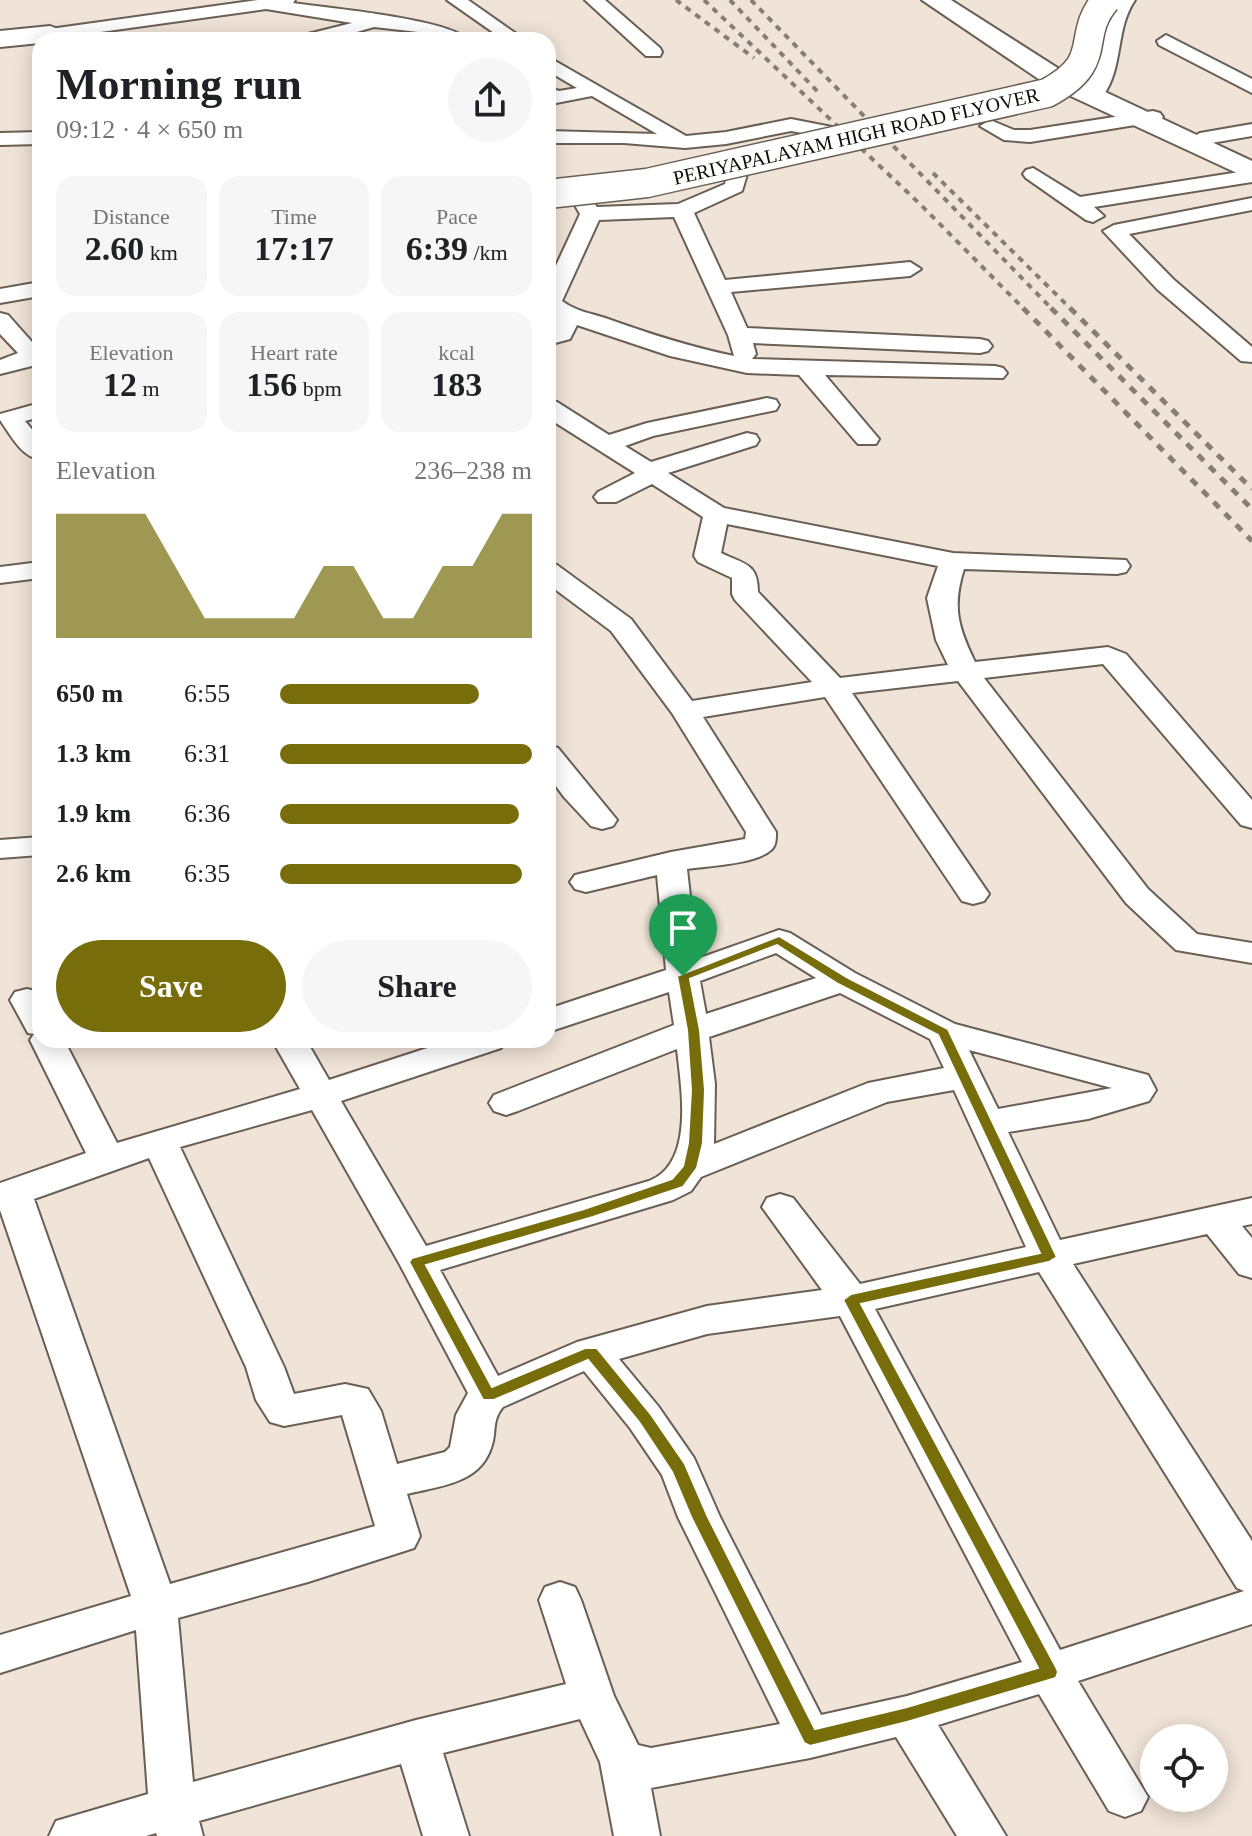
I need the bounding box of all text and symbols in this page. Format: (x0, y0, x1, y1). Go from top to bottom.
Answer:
button: share (448, 58, 532, 142)
text: Morning run (56, 60, 302, 109)
street label: PERIYAPALAYAM HIGH ROAD FLYOVER (671, 83, 1042, 189)
text: 09:12 · 4 × 650 m (56, 115, 243, 144)
text: Distance (93, 204, 170, 229)
text: Time (271, 204, 317, 229)
text: Pace (436, 204, 477, 229)
text: 2.60 (85, 230, 144, 267)
text: 17:17 (254, 230, 334, 267)
text: 6:39 (406, 230, 468, 267)
text: km (144, 240, 178, 265)
text: /km (468, 240, 508, 265)
text: Elevation (89, 340, 173, 365)
text: Heart rate (250, 340, 338, 365)
text: kcal (438, 340, 475, 365)
text: 12 (103, 366, 137, 403)
text: 156 (246, 366, 297, 403)
text: 183 (431, 366, 482, 403)
text: m (137, 376, 160, 401)
text: bpm (297, 376, 342, 401)
text: Elevation (56, 456, 156, 485)
text: 236–238 m (414, 456, 532, 485)
text: 650 m (56, 679, 123, 708)
text: 6:55 (184, 679, 230, 708)
text: 1.3 km (56, 739, 131, 768)
text: 6:31 (184, 739, 230, 768)
text: 1.9 km (56, 799, 131, 828)
text: 6:36 (184, 799, 230, 828)
text: 2.6 km (56, 859, 131, 888)
text: 6:35 (184, 859, 230, 888)
pin (649, 894, 717, 976)
icon: arrive (661, 906, 705, 950)
button: Save (56, 940, 286, 1032)
button: Share (302, 940, 532, 1032)
map controls (1140, 1724, 1228, 1812)
button: locate (1140, 1724, 1228, 1812)

